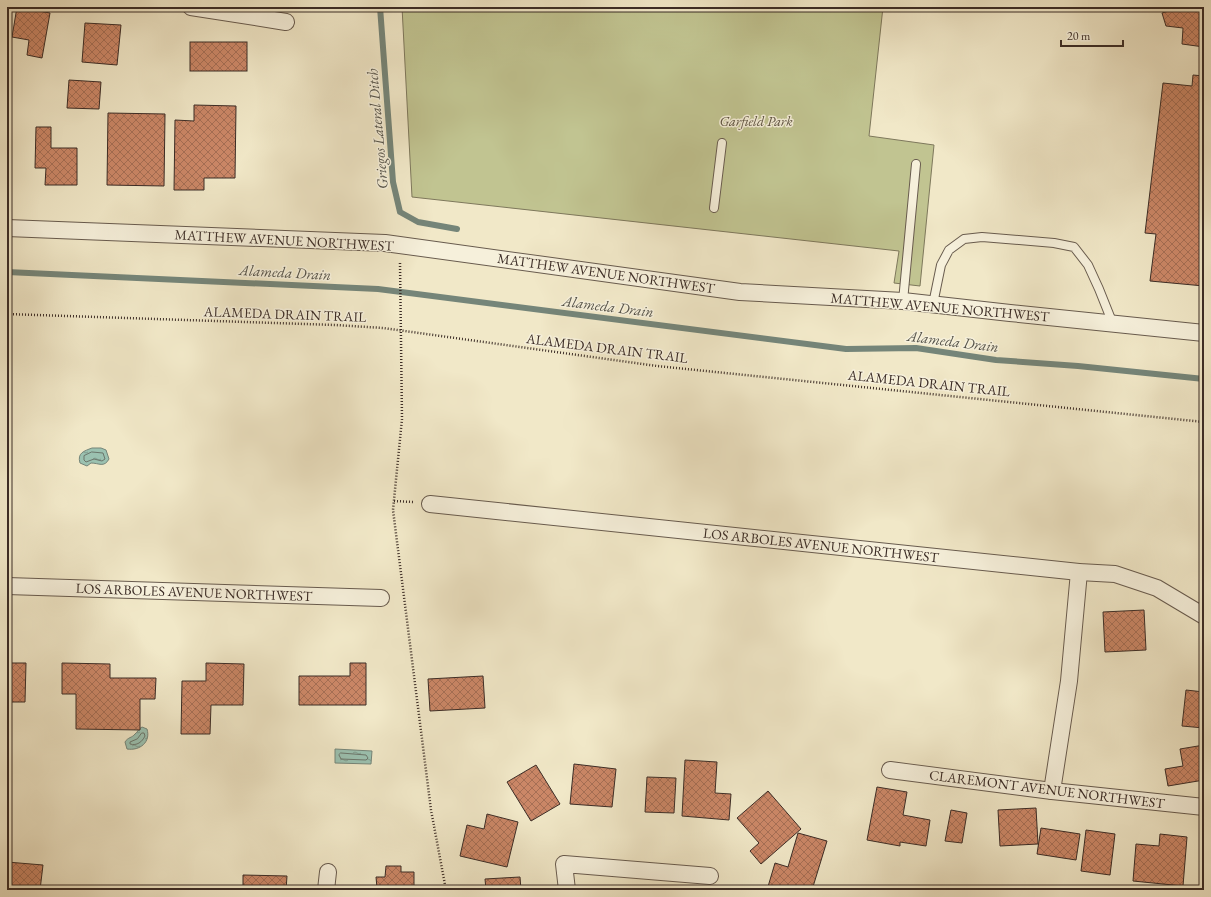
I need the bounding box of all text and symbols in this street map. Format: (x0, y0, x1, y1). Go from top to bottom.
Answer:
scale bar (1061, 22, 1123, 48)
text: 20 m (1067, 28, 1091, 44)
water label: Griegos Lateral Ditch (362, 67, 392, 190)
park label: Garfield Park (719, 112, 793, 130)
street label: MATTHEW AVENUE NORTHWEST (174, 225, 395, 255)
street label: MATTHEW AVENUE NORTHWEST (496, 249, 717, 297)
water label: Alameda Drain (238, 260, 331, 284)
street label: MATTHEW AVENUE NORTHWEST (830, 288, 1051, 326)
water label: Alameda Drain (560, 291, 655, 321)
street label: ALAMEDA DRAIN TRAIL (202, 302, 367, 326)
water label: Alameda Drain (905, 326, 1000, 356)
street label: ALAMEDA DRAIN TRAIL (524, 329, 690, 367)
street label: ALAMEDA DRAIN TRAIL (846, 365, 1012, 401)
street label: LOS ARBOLES AVENUE NORTHWEST (702, 524, 940, 566)
street label: LOS ARBOLES AVENUE NORTHWEST (75, 579, 313, 605)
street label: CLAREMONT AVENUE NORTHWEST (928, 766, 1166, 812)

